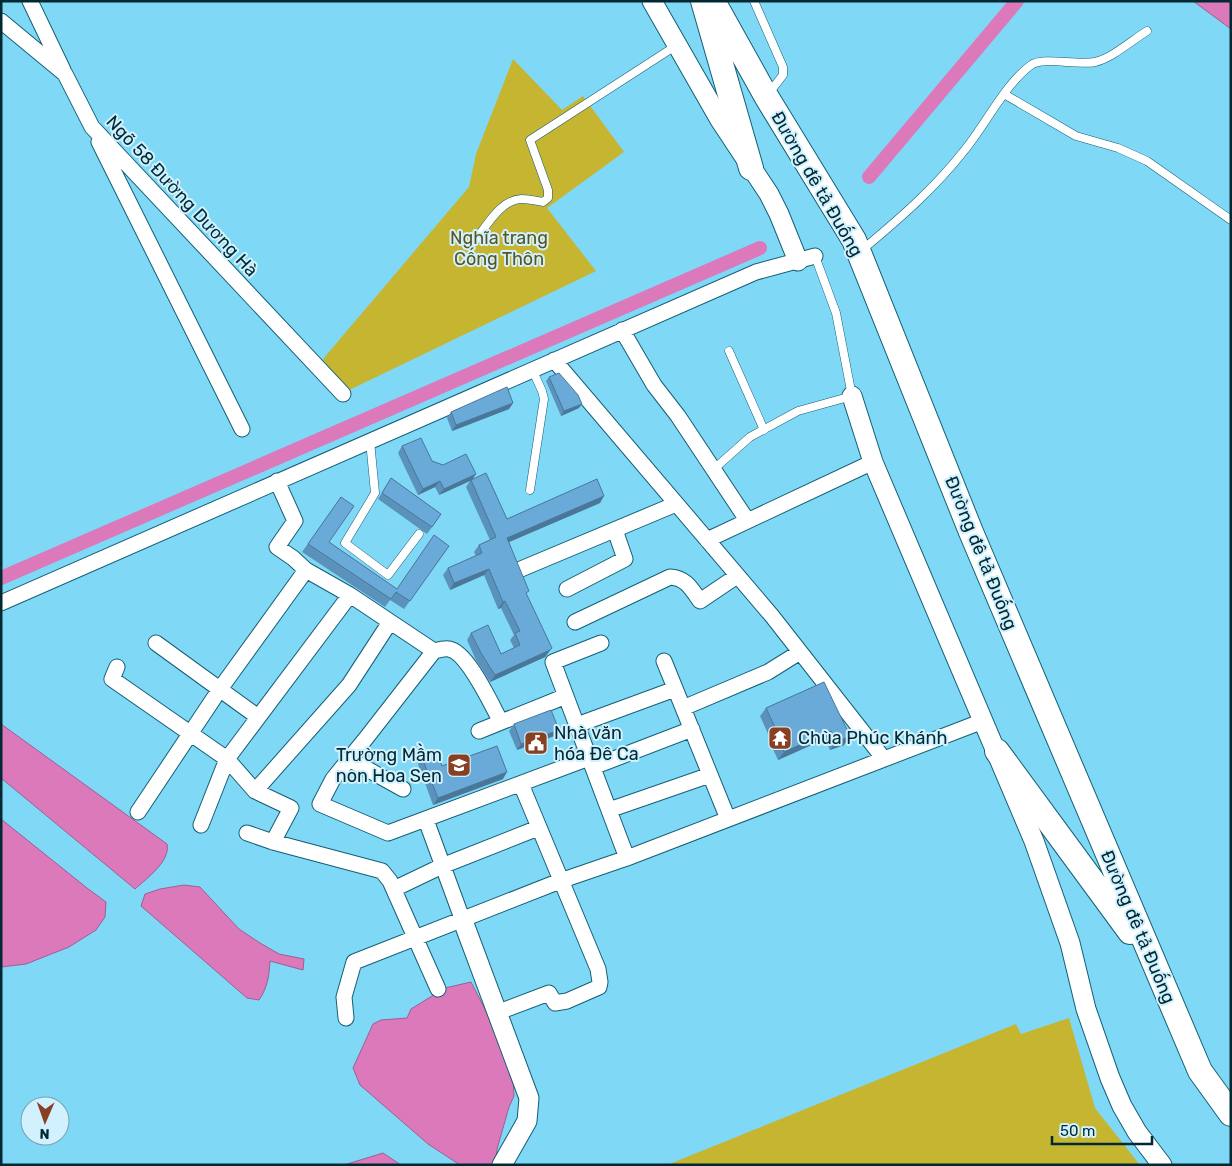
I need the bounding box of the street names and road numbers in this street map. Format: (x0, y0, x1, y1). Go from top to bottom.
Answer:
street label: Đường đê tả Đuống (766, 107, 868, 261)
street label: Ngõ 58 Đường Dương Hà (102, 111, 262, 281)
street label: Đường đê tả Đuống (940, 472, 1023, 633)
street label: Đường đê tả Đuống (1096, 847, 1181, 1007)

